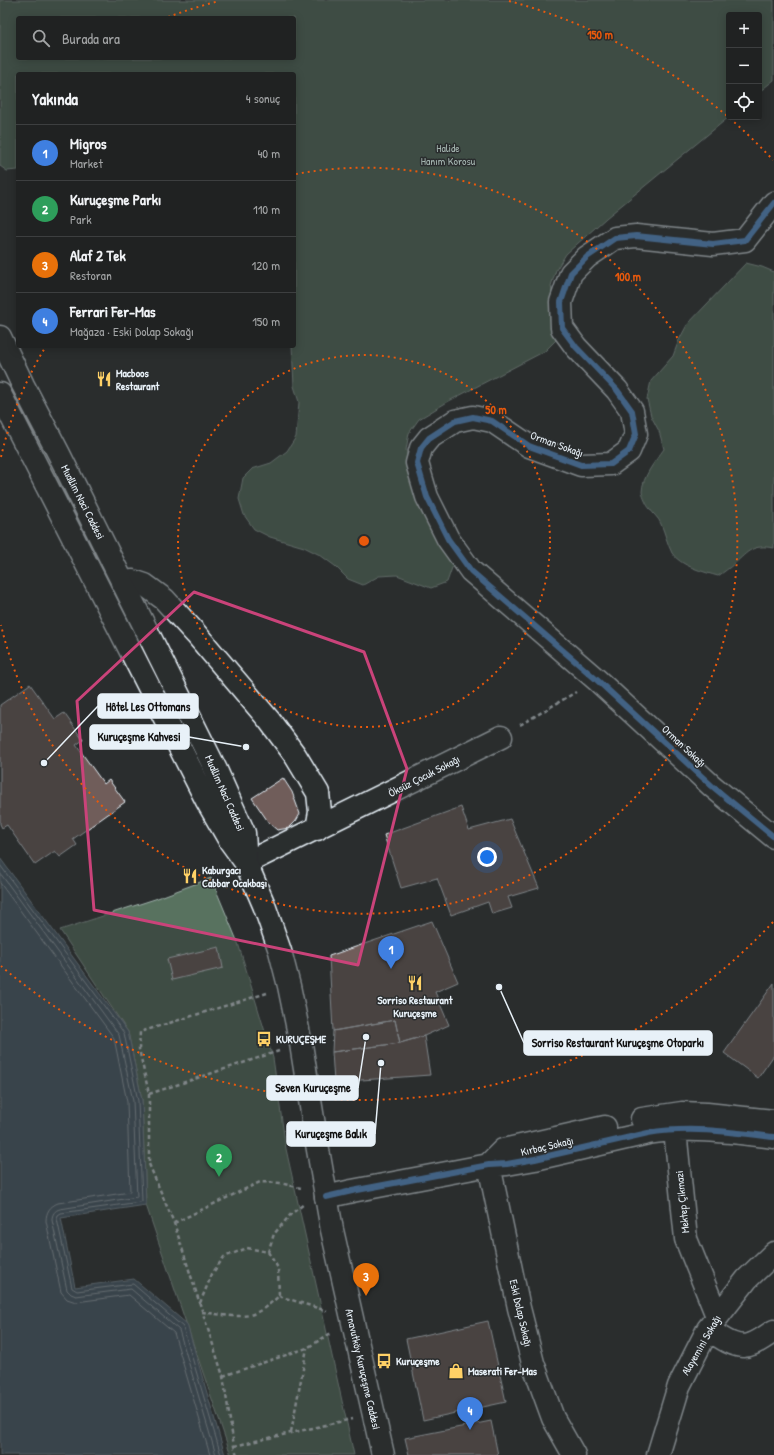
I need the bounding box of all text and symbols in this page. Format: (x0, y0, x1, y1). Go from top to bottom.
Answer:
map controls (726, 12, 762, 120)
button: + (726, 12, 762, 48)
search box (16, 16, 296, 60)
text: 150 m (587, 26, 613, 43)
icon: search (30, 27, 52, 49)
text: Burada ara (62, 28, 120, 49)
button: − (726, 48, 762, 84)
button: locate (726, 84, 762, 120)
text: Yakında (32, 87, 78, 110)
text: 4 sonuç (246, 89, 280, 107)
text: Migros (70, 133, 107, 154)
park label: Halide Hanım Korosu (421, 141, 476, 168)
text: 1 (43, 144, 47, 162)
text: 40 m (257, 144, 280, 162)
text: Market (70, 154, 103, 172)
text: Kuruçeşme Parkı (70, 189, 161, 210)
text: 2 (42, 200, 48, 218)
text: 110 m (253, 200, 280, 218)
text: Park (70, 210, 92, 228)
text: Alaf 2 Tek (70, 245, 126, 266)
text: 3 (42, 256, 48, 274)
text: 120 m (252, 256, 280, 274)
text: Restoran (70, 266, 112, 284)
text: 100 m (615, 268, 641, 285)
text: Ferrari Fer-Mas (70, 301, 156, 322)
text: 4 (43, 312, 47, 330)
text: 150 m (252, 312, 280, 330)
text: Mağaza · Eski Dolap Sokağı (70, 322, 194, 340)
place label: Macboos Restaurant (116, 366, 161, 393)
restaurant icon: Macboos Restaurant (95, 370, 113, 388)
text: 50 m (485, 401, 507, 418)
street label: Orman Sokağı (529, 428, 585, 460)
street label: Muallim Naci Caddesi (58, 462, 108, 542)
centre of rings (357, 534, 371, 548)
callout: Hôtel Les Ottomans (98, 694, 198, 718)
text: Hôtel Les Ottomans (106, 698, 191, 715)
street label: Orman Sokağı (659, 722, 709, 770)
callout: Kuruçeşme Kahvesi (90, 725, 189, 749)
text: Kuruçeşme Kahvesi (97, 728, 181, 745)
street label: Öksüz Çocuk Sokağı (386, 752, 462, 800)
street label: Muallim Naci Caddesi (202, 753, 248, 833)
your location (477, 847, 497, 867)
place label: Kaburgacı Cabbar Ocakbaşı (202, 863, 267, 890)
restaurant icon: Kaburgacı Cabbar Ocakbaşı (181, 867, 199, 885)
pin: 1 (378, 936, 404, 969)
restaurant icon: Sorriso Restaurant Kuruçeşme (406, 974, 424, 992)
place label: Sorriso Restaurant Kuruçeşme (377, 993, 454, 1020)
bus stop icon: KURUÇEŞME (255, 1030, 273, 1048)
callout: Sorriso Restaurant Kuruçeşme Otoparkı (524, 1031, 712, 1055)
place label: KURUÇEŞME (276, 1032, 326, 1046)
text: Sorriso Restaurant Kuruçeşme Otoparkı (532, 1034, 705, 1052)
callout: Seven Kuruçeşme (267, 1076, 358, 1100)
text: Seven Kuruçeşme (275, 1079, 351, 1096)
callout: Kuruçeşme Balık (287, 1122, 375, 1146)
text: Kuruçeşme Balık (295, 1125, 367, 1142)
street label: Kırbaç Sokağı (519, 1133, 575, 1159)
pin: 2 (206, 1144, 232, 1177)
street label: Mektep Çikmazi (672, 1170, 692, 1234)
pin: 3 (353, 1263, 379, 1296)
street label: Eski Dolap Sokağı (506, 1278, 536, 1348)
street label: Arnavutköy Kuruçeşme Caddesi (342, 1307, 384, 1431)
street label: Alayemini Sokağı (678, 1312, 724, 1378)
bus stop icon: Kuruçeşme (375, 1352, 393, 1370)
place label: Kuruçeşme (396, 1354, 440, 1368)
shop icon: Maserati Fer-Mas (447, 1362, 465, 1380)
place label: Maserati Fer-Mas (468, 1364, 538, 1378)
pin: 4 (457, 1397, 483, 1430)

